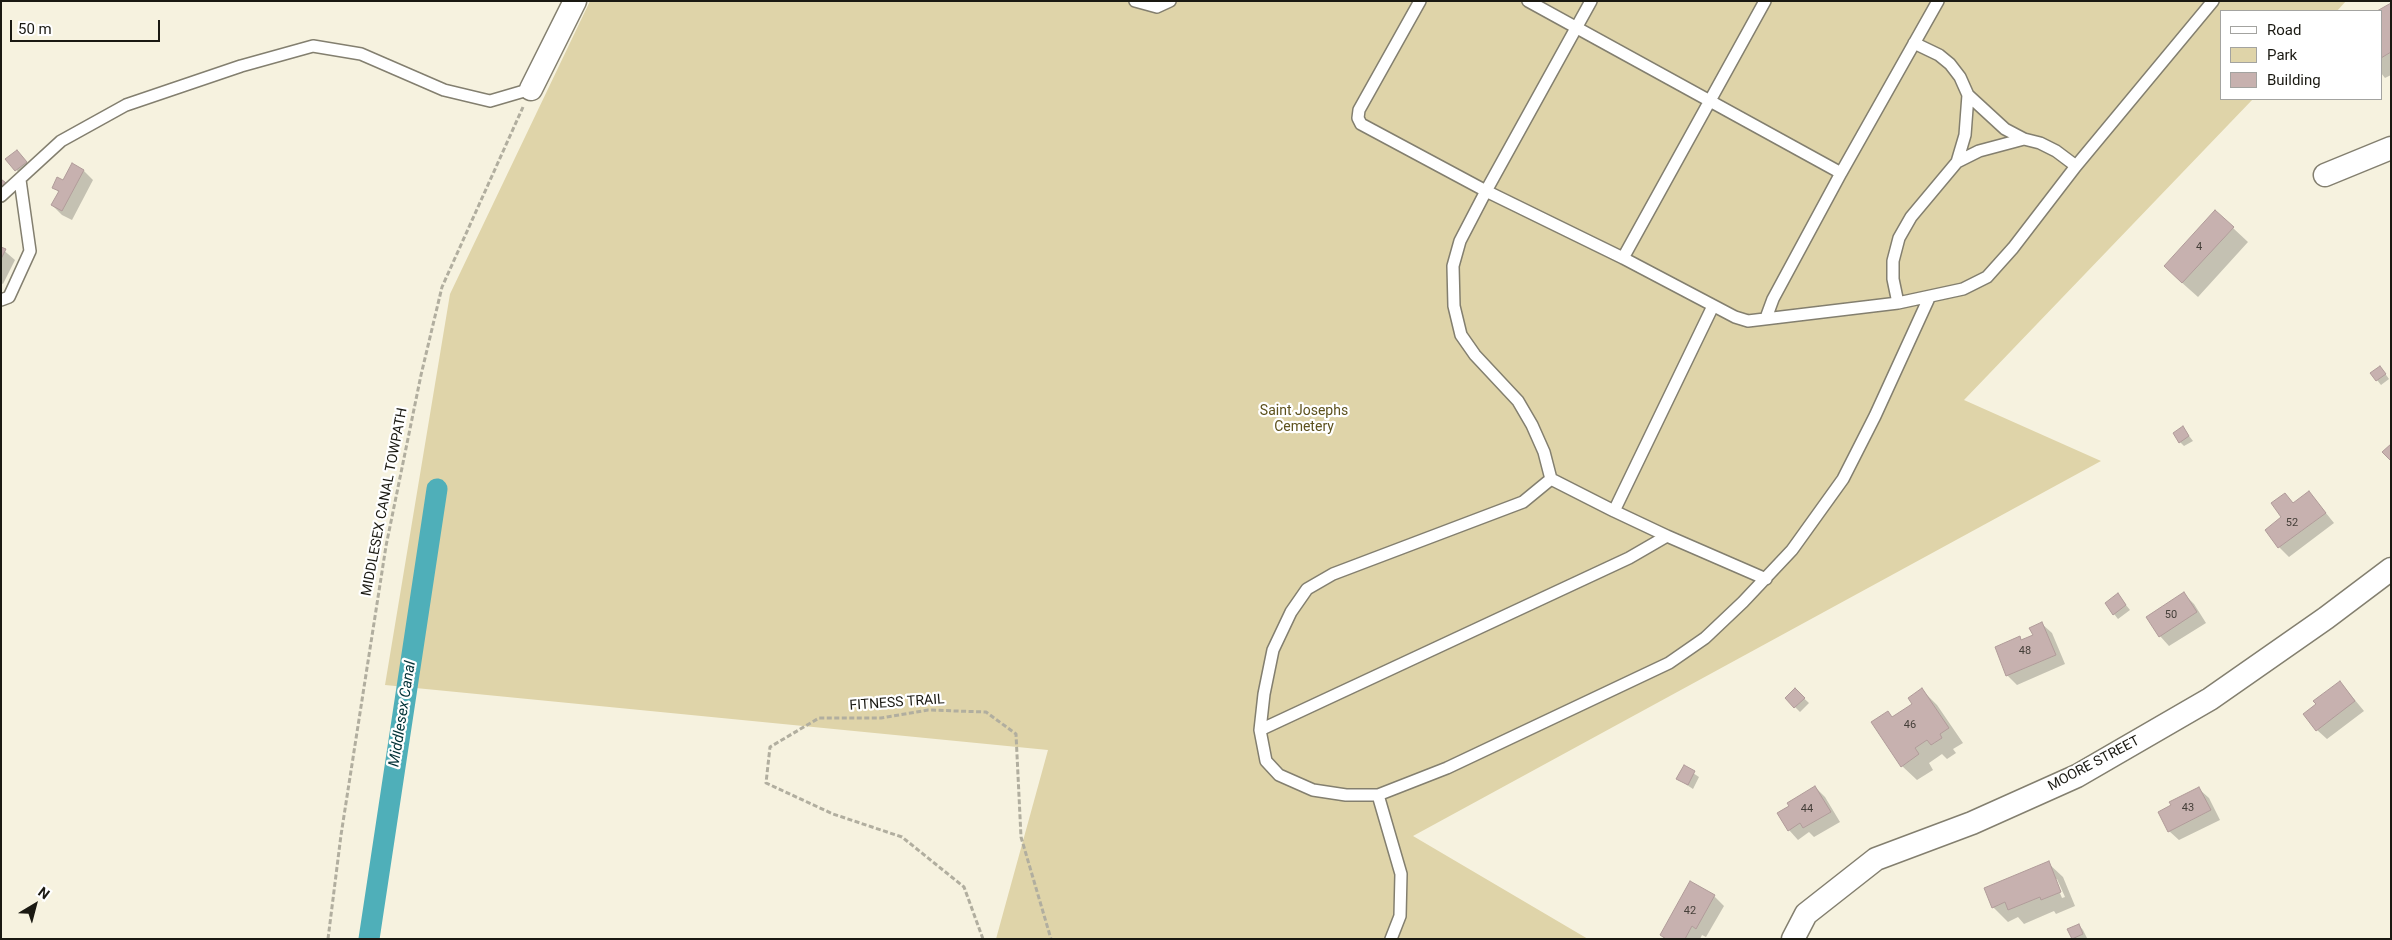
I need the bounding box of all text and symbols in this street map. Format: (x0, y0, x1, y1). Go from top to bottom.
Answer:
scale bar (12, 10, 162, 42)
legend (2220, 10, 2382, 100)
text: 50 m (18, 20, 52, 38)
text: Road (2267, 21, 2301, 39)
text: Park (2267, 46, 2297, 64)
text: Building (2267, 71, 2321, 89)
house number: 4 (2196, 240, 2202, 254)
park label: Saint Josephs Cemetery (1260, 403, 1348, 436)
street label: MIDDLESEX CANAL TOWPATH (358, 406, 412, 598)
house number: 52 (2286, 516, 2298, 530)
house number: 50 (2165, 608, 2177, 622)
house number: 48 (2019, 644, 2031, 658)
water label: Middlesex Canal (386, 660, 420, 768)
street label: FITNESS TRAIL (849, 691, 945, 715)
house number: 46 (1904, 718, 1916, 732)
street label: MOORE STREET (2045, 733, 2143, 795)
house number: 43 (2182, 801, 2194, 815)
house number: 44 (1801, 802, 1813, 816)
north arrow (10, 880, 60, 930)
text: N (35, 884, 53, 902)
house number: 42 (1684, 904, 1696, 918)

